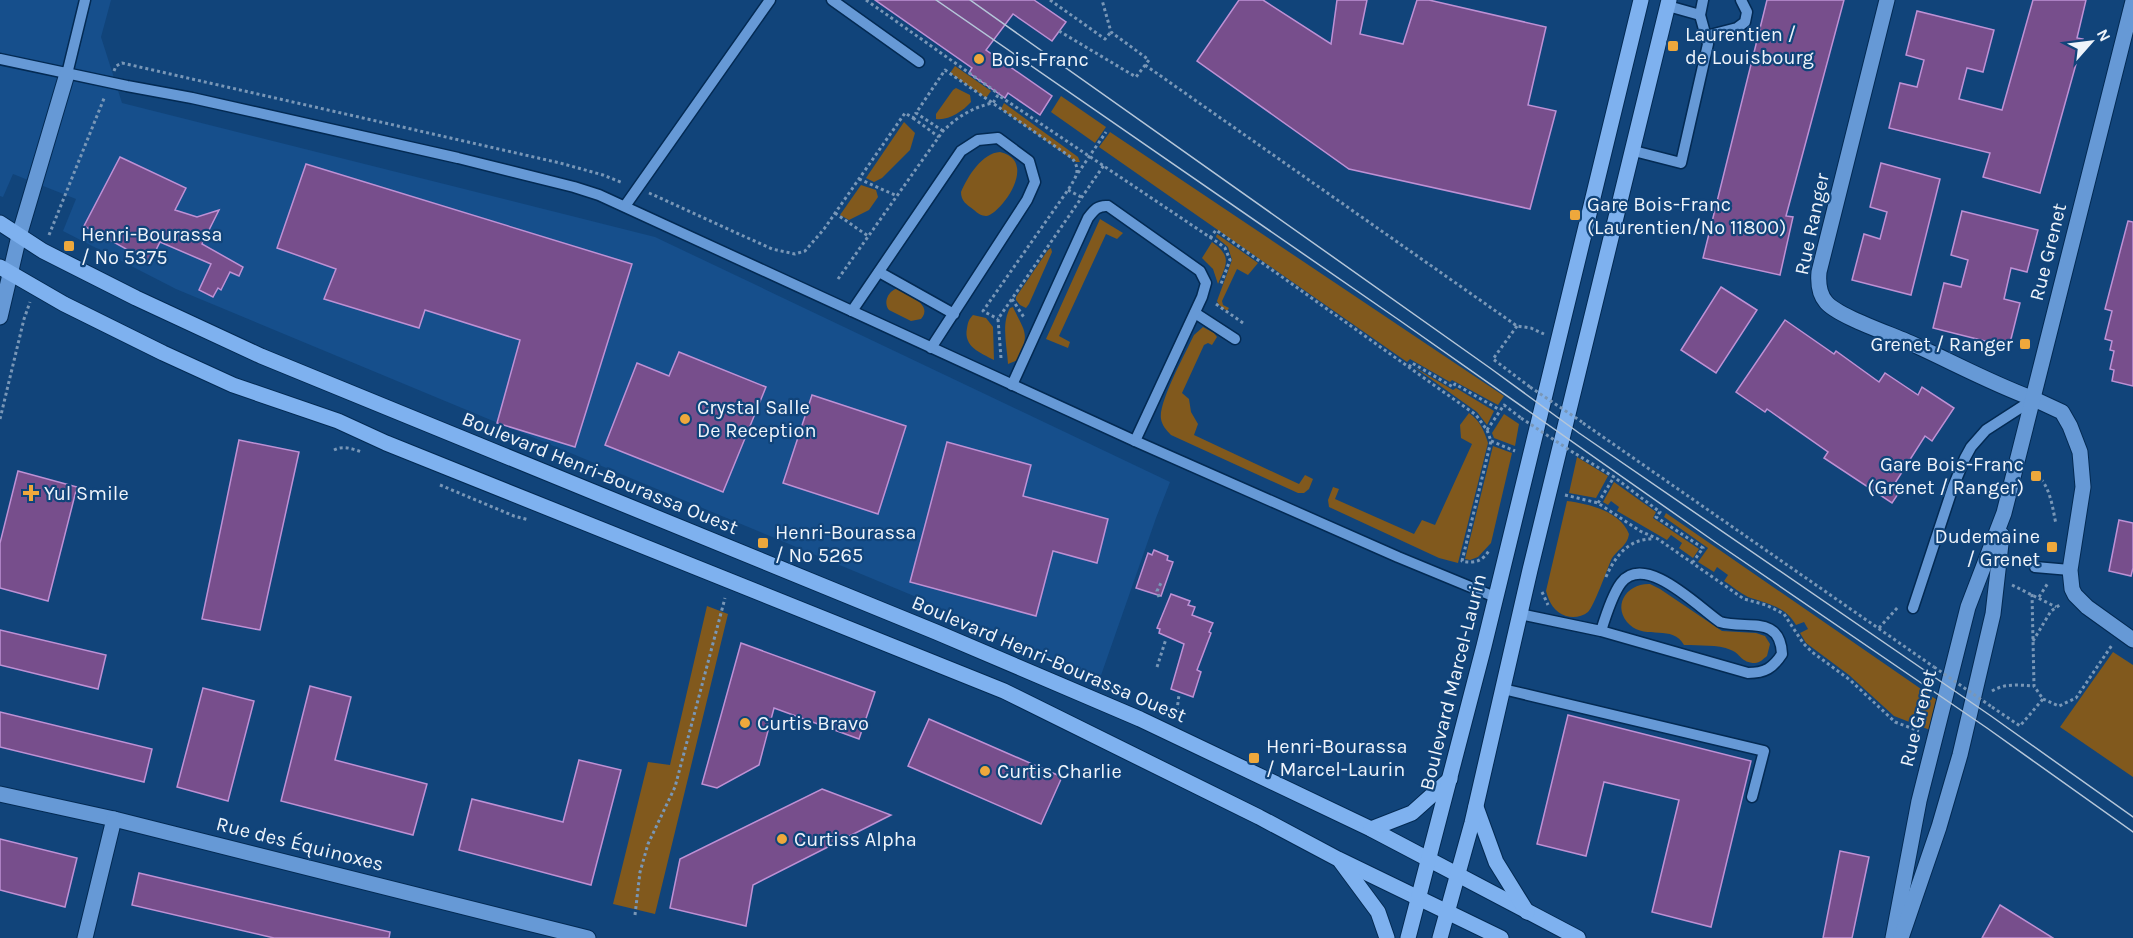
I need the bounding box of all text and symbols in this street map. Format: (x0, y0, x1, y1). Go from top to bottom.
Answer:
north arrow (2061, 12, 2121, 72)
place label: Laurentien / de Louisbourg (1685, 23, 1814, 69)
text: N (2093, 26, 2115, 45)
marker: Laurentien / de Louisbourg (1666, 39, 1680, 53)
place label: Bois-Franc (991, 48, 1089, 71)
marker: Bois-Franc (972, 52, 986, 66)
street label: Rue Ranger (1790, 170, 1834, 277)
place label: Gare Bois-Franc (Laurentien/No 11800) (1587, 193, 1786, 239)
street label: Rue Grenet (2025, 200, 2071, 303)
marker: Gare Bois-Franc (Laurentien/No 11800) (1568, 208, 1582, 222)
place label: Henri-Bourassa / No 5375 (81, 223, 223, 269)
marker: Henri-Bourassa / No 5375 (62, 239, 76, 253)
place label: Grenet / Ranger (1871, 333, 2014, 356)
marker: Grenet / Ranger (2018, 337, 2032, 351)
place label: Crystal Salle De Reception (697, 396, 817, 442)
street label: Boulevard Henri-Bourassa Ouest (459, 407, 742, 539)
marker: Crystal Salle De Reception (678, 412, 692, 426)
place label: Gare Bois-Franc (Grenet / Ranger) (1867, 453, 2024, 499)
marker: Gare Bois-Franc (Grenet / Ranger) (2029, 469, 2043, 483)
place label: Yul Smile (44, 482, 129, 505)
marker: Yul Smile (22, 484, 40, 502)
place label: Henri-Bourassa / No 5265 (775, 521, 917, 567)
place label: Dudemaine / Grenet (1935, 525, 2040, 571)
marker: Henri-Bourassa / No 5265 (756, 536, 770, 550)
marker: Dudemaine / Grenet (2045, 540, 2059, 554)
street label: Boulevard Marcel-Laurin (1415, 571, 1491, 793)
street label: Boulevard Henri-Bourassa Ouest (908, 591, 1190, 728)
street label: Rue Grenet (1895, 666, 1941, 769)
place label: Curtis Bravo (757, 712, 869, 735)
marker: Curtis Bravo (738, 716, 752, 730)
place label: Henri-Bourassa / Marcel-Laurin (1266, 735, 1408, 781)
marker: Henri-Bourassa / Marcel-Laurin (1247, 751, 1261, 765)
place label: Curtis Charlie (997, 760, 1122, 783)
marker: Curtis Charlie (978, 764, 992, 778)
street label: Rue des Équinoxes (214, 811, 386, 876)
place label: Curtiss Alpha (794, 828, 917, 851)
marker: Curtiss Alpha (775, 832, 789, 846)

